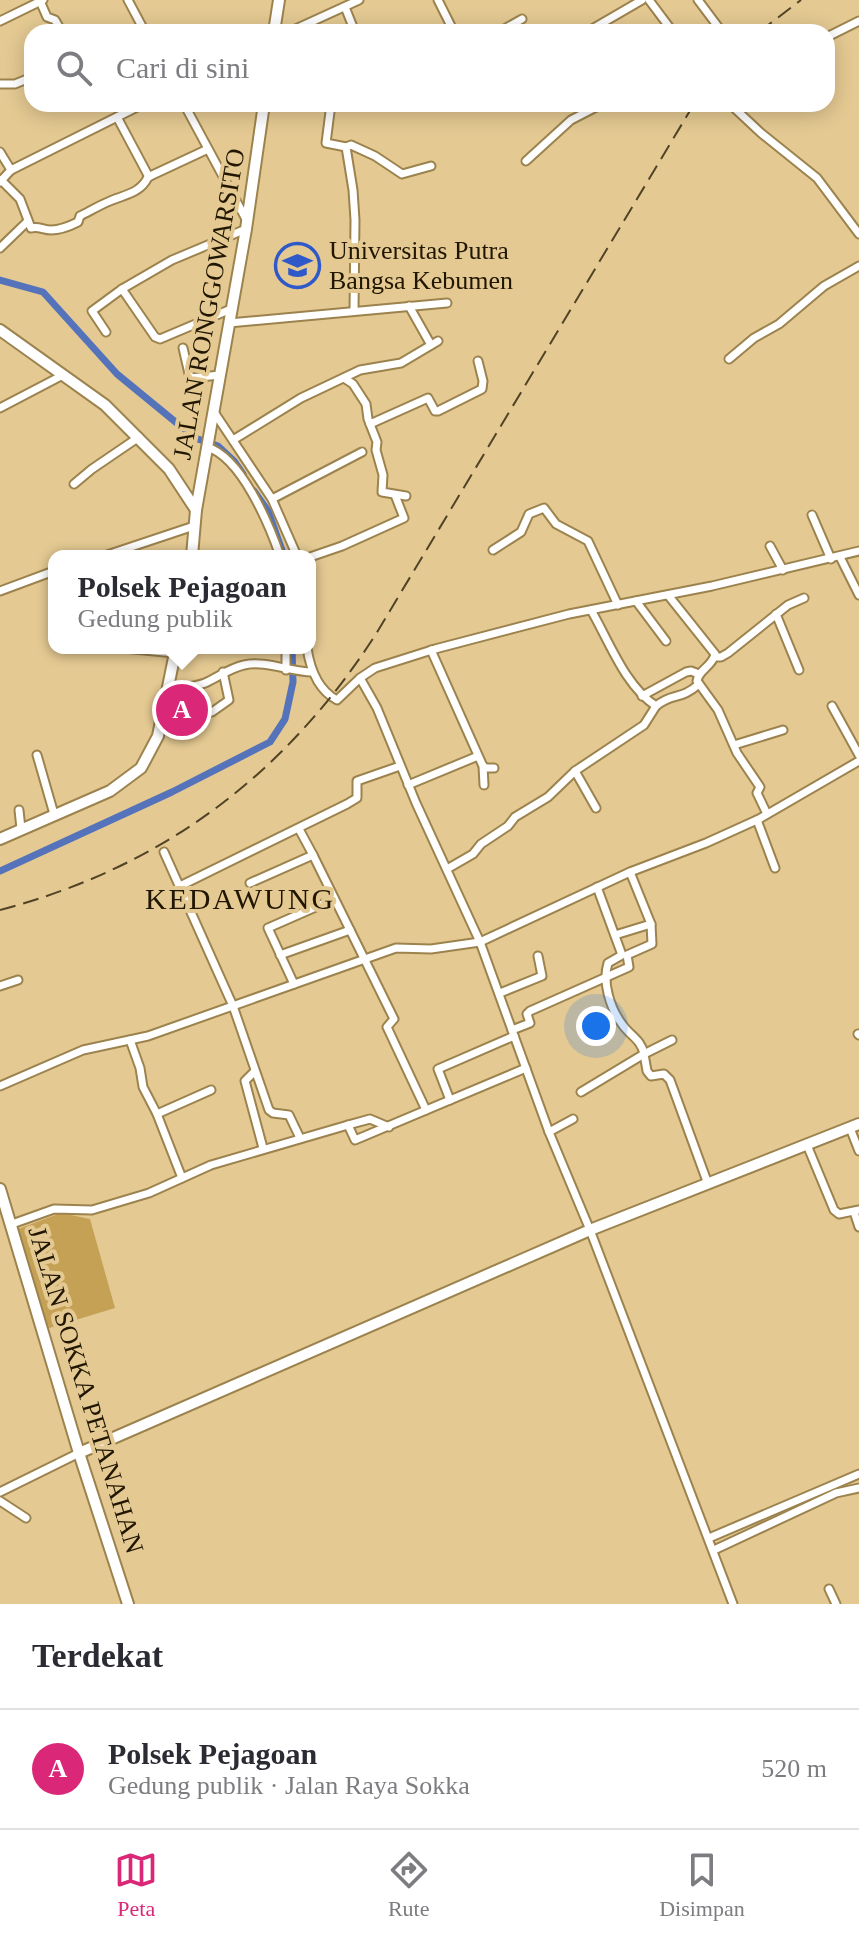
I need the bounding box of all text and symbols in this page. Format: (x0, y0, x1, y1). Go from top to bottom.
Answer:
search box (24, 24, 835, 112)
icon: search (52, 46, 96, 90)
text: Cari di sini (116, 51, 249, 84)
street label: JALAN RONGGOWARSITO (167, 146, 251, 462)
place label: Universitas Putra Bangsa Kebumen (329, 236, 513, 295)
school or university icon: Universitas Putra Bangsa Kebumen (274, 241, 322, 289)
popup (48, 550, 316, 654)
text: Polsek Pejagoan (77, 570, 287, 603)
text: Gedung publik (77, 604, 233, 633)
pin: A (156, 680, 208, 740)
district label: KEDAWUNG (145, 882, 335, 915)
your location (576, 1006, 616, 1046)
street label: JALAN SOKKA PETANAHAN (22, 1223, 150, 1557)
text: Terdekat (32, 1637, 163, 1674)
text: Polsek Pejagoan (108, 1737, 317, 1770)
text: A (49, 1754, 67, 1783)
text: 520 m (761, 1754, 827, 1783)
text: Gedung publik · Jalan Raya Sokka (108, 1771, 470, 1800)
tab: Peta (114, 1848, 158, 1922)
tab: Rute (387, 1848, 431, 1922)
tab: Disimpan (659, 1848, 745, 1922)

